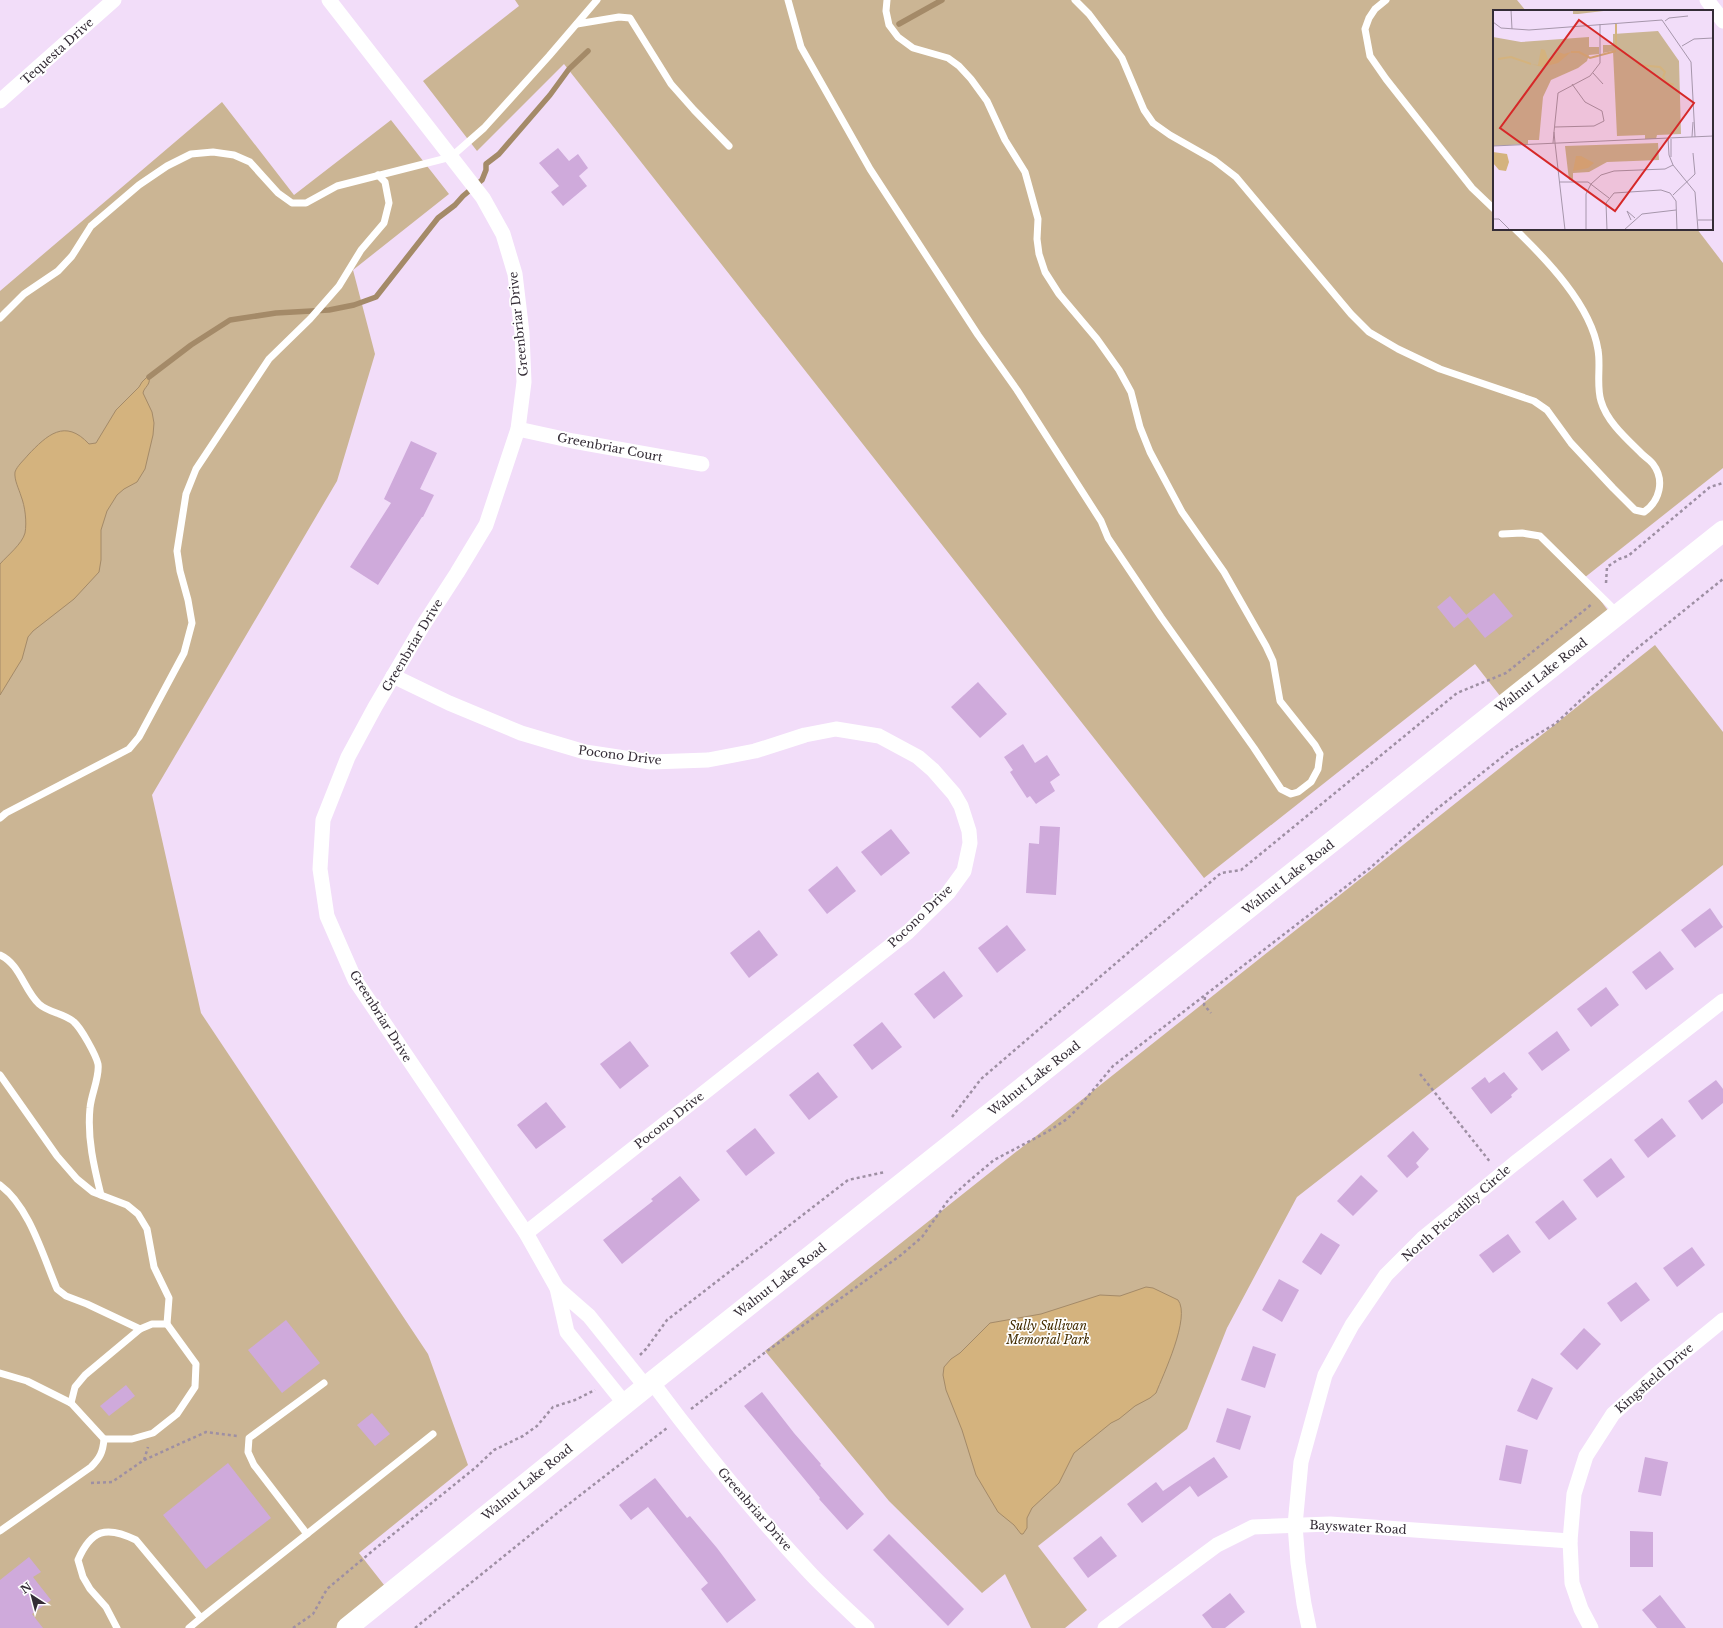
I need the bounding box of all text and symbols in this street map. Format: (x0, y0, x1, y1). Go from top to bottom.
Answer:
inset map (1493, 10, 1713, 230)
street label: Tequesta Drive (18, 14, 96, 87)
street label: Greenbriar Drive (505, 271, 531, 377)
street label: Greenbriar Court (556, 429, 664, 465)
street label: Greenbriar Drive (378, 596, 446, 694)
street label: Walnut Lake Road (1491, 634, 1590, 716)
street label: Pocono Drive (577, 742, 663, 768)
street label: Walnut Lake Road (1238, 836, 1337, 918)
street label: Pocono Drive (885, 881, 955, 951)
street label: Greenbriar Drive (347, 967, 415, 1065)
street label: Walnut Lake Road (984, 1037, 1083, 1119)
street label: Pocono Drive (631, 1088, 707, 1152)
street label: North Piccadilly Circle (1399, 1162, 1514, 1264)
street label: Walnut Lake Road (730, 1239, 829, 1321)
park label: Sully Sullivan Memorial Park (1005, 1318, 1090, 1347)
street label: Kingsfield Drive (1612, 1340, 1696, 1416)
street label: Walnut Lake Road (478, 1441, 575, 1524)
street label: Greenbriar Drive (715, 1464, 795, 1554)
street label: Bayswater Road (1309, 1517, 1407, 1537)
north arrow (12, 1576, 52, 1616)
text: N (18, 1579, 35, 1597)

